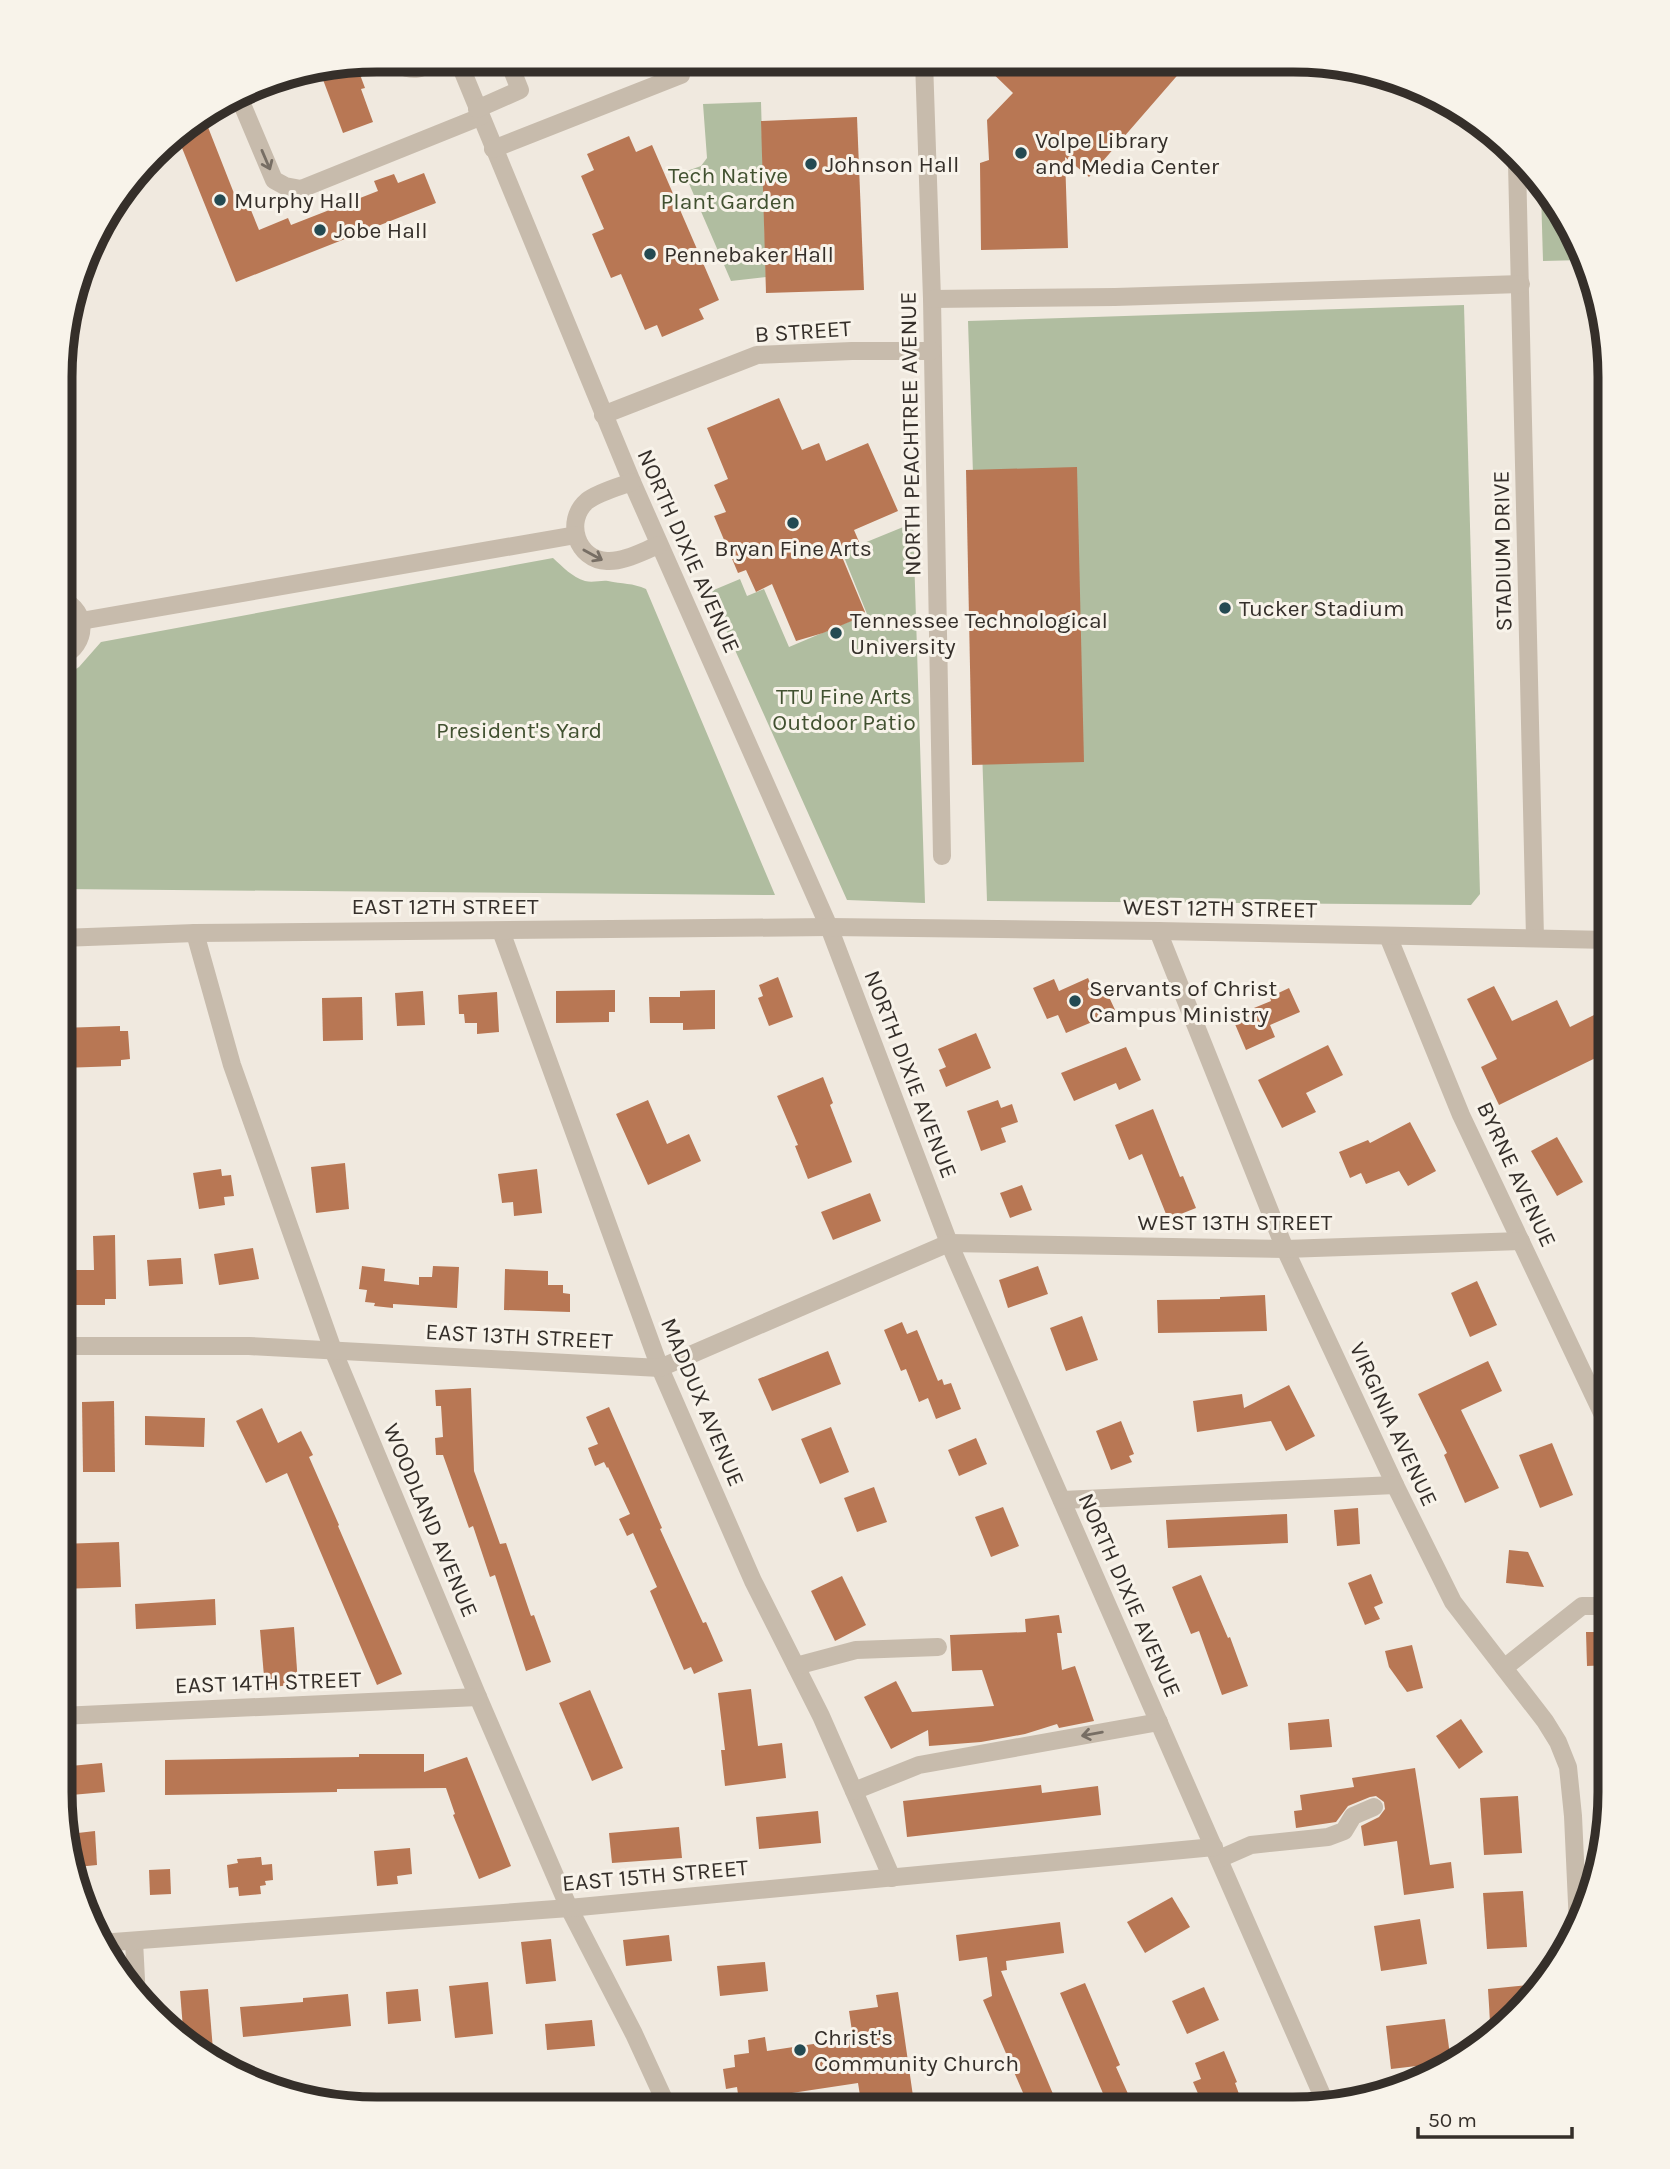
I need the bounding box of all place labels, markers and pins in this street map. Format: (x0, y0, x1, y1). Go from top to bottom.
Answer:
place label: Volpe Library and Media Center (1035, 127, 1220, 180)
marker: Volpe Library and Media Center (1013, 145, 1029, 161)
place label: Johnson Hall (825, 151, 960, 178)
marker: Johnson Hall (803, 156, 819, 172)
place label: Murphy Hall (234, 187, 360, 214)
marker: Murphy Hall (212, 192, 228, 208)
place label: Jobe Hall (334, 217, 428, 244)
marker: Jobe Hall (312, 222, 328, 238)
place label: Pennebaker Hall (664, 241, 834, 268)
marker: Pennebaker Hall (642, 246, 658, 262)
marker: Bryan Fine Arts (785, 515, 801, 531)
place label: Bryan Fine Arts (714, 535, 872, 562)
place label: Tucker Stadium (1239, 595, 1404, 622)
marker: Tucker Stadium (1217, 600, 1233, 616)
place label: Tennessee Technological University (850, 607, 1108, 660)
marker: Tennessee Technological University (828, 625, 844, 641)
place label: Servants of Christ Campus Ministry (1089, 975, 1277, 1028)
marker: Servants of Christ Campus Ministry (1067, 993, 1083, 1009)
place label: Christ's Community Church (814, 2024, 1019, 2077)
marker: Christ's Community Church (792, 2042, 808, 2058)

